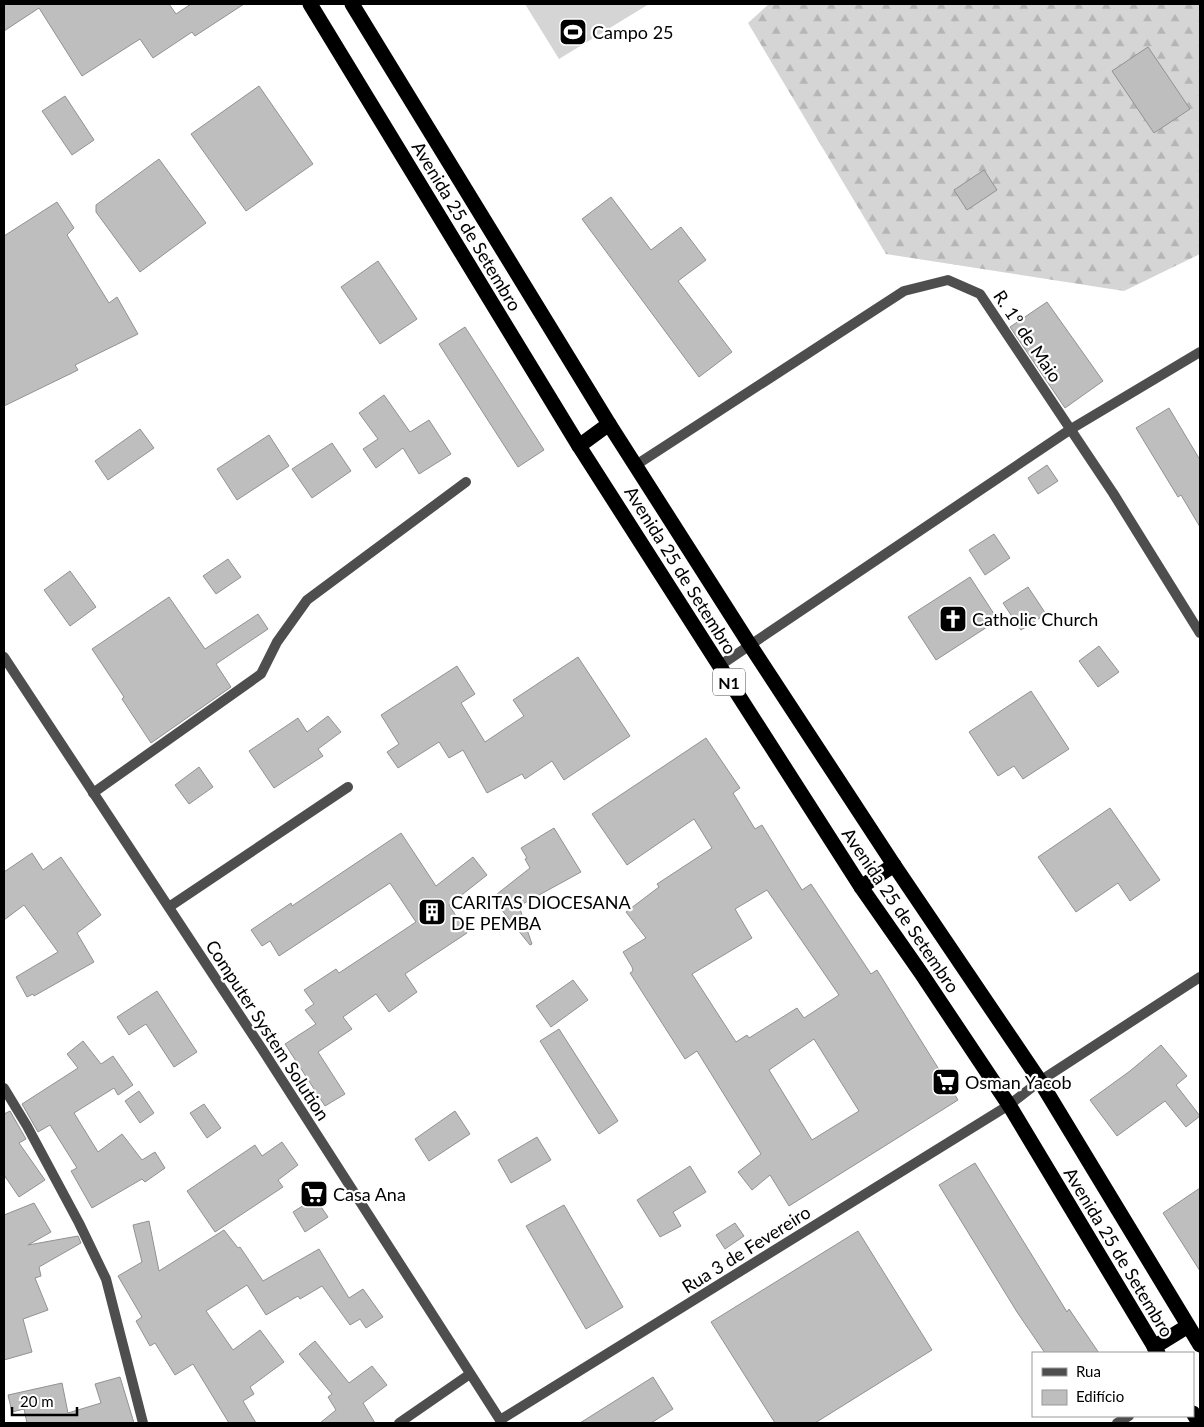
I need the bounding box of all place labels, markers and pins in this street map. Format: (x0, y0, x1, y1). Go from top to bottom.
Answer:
sports icon: Campo 25 (558, 17, 588, 47)
place label: Campo 25 (592, 21, 674, 43)
church icon: Catholic Church (938, 604, 968, 634)
place label: Catholic Church (972, 608, 1098, 630)
place label: CARITAS DIOCESANA DE PEMBA (451, 891, 631, 934)
building icon: CARITAS DIOCESANA DE PEMBA (417, 897, 447, 927)
supermarket icon: Osman Yacob (931, 1067, 961, 1097)
place label: Osman Yacob (965, 1071, 1072, 1093)
supermarket icon: Casa Ana (299, 1179, 329, 1209)
place label: Casa Ana (333, 1183, 406, 1205)

